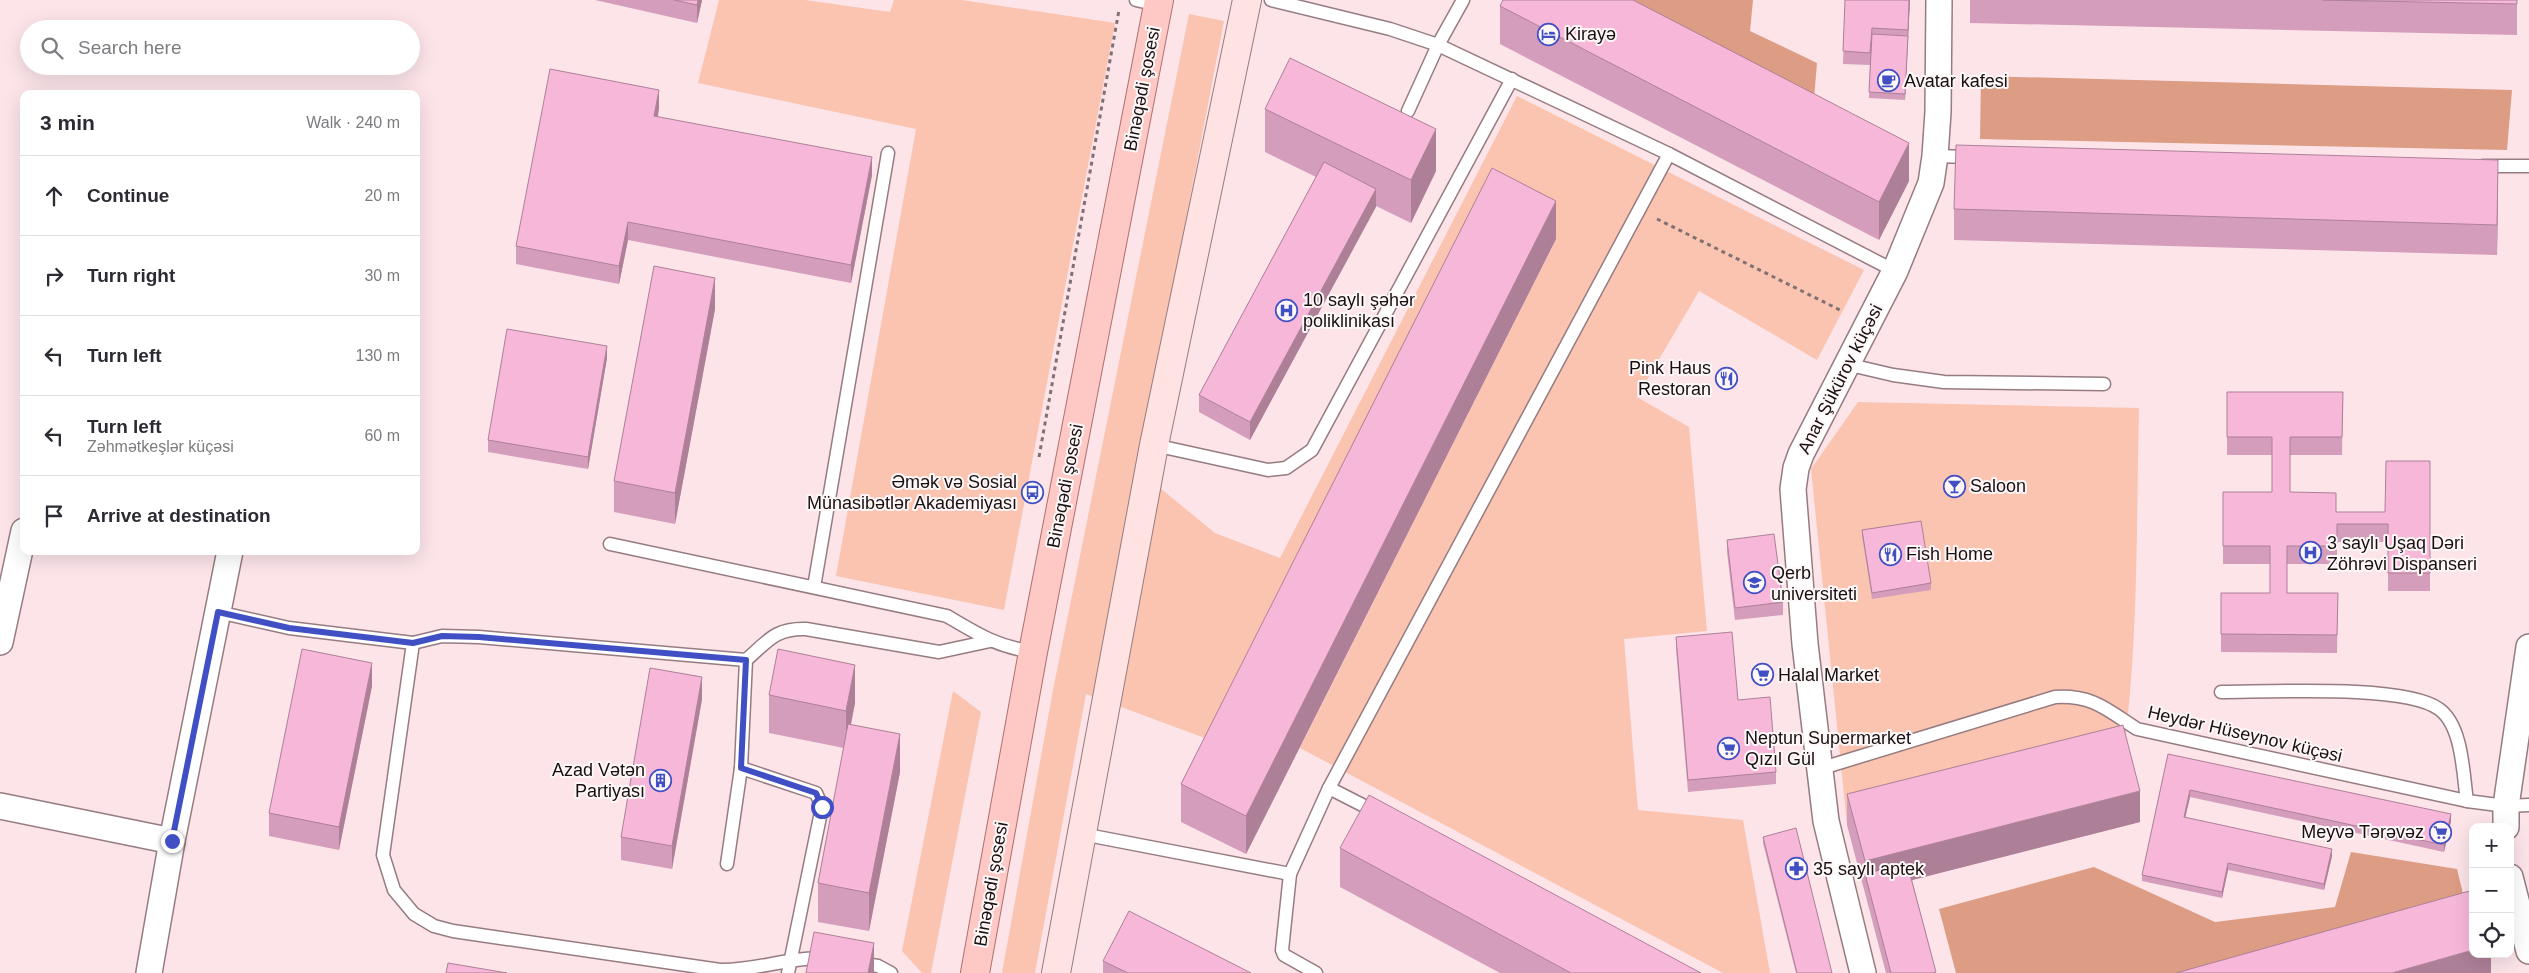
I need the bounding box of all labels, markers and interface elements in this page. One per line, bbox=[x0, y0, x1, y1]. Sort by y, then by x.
search box bbox=[20, 20, 420, 75]
hotel icon: Kirayə bbox=[1537, 22, 1561, 46]
place label: Kirayə bbox=[1565, 24, 1616, 44]
street label: Binəqədi şosesi bbox=[1120, 25, 1164, 153]
icon: search bbox=[38, 34, 66, 62]
text: Search here bbox=[78, 37, 182, 58]
cafe icon: Avatar kafesi bbox=[1876, 69, 1900, 93]
place label: Avatar kafesi bbox=[1904, 71, 2008, 91]
text: 3 min bbox=[40, 111, 95, 134]
text: Walk · 240 m bbox=[306, 114, 400, 131]
icon: ahead bbox=[40, 182, 68, 210]
text: Continue bbox=[87, 185, 169, 206]
text: 20 m bbox=[364, 187, 400, 204]
icon: right bbox=[40, 262, 68, 290]
text: Turn right bbox=[87, 265, 175, 286]
text: 30 m bbox=[364, 267, 400, 284]
place label: 10 saylı şəhər poliklinikası bbox=[1303, 290, 1415, 331]
hospital icon: 10 saylı şəhər poliklinikası bbox=[1275, 298, 1299, 322]
street label: Anar Şükürov küçəsi bbox=[1794, 301, 1886, 457]
icon: left bbox=[40, 342, 68, 370]
text: Turn left bbox=[87, 345, 162, 366]
text: 130 m bbox=[356, 347, 400, 364]
place label: Pink Haus Restoran bbox=[1629, 358, 1711, 399]
restaurant icon: Pink Haus Restoran bbox=[1715, 366, 1739, 390]
text: Turn left bbox=[87, 416, 162, 437]
icon: left bbox=[40, 422, 68, 450]
street label: Binəqədi şosesi bbox=[1043, 422, 1087, 550]
text: 60 m bbox=[364, 427, 400, 444]
text: Zəhmətkeşlər küçəsi bbox=[87, 438, 234, 455]
place label: Əmək və Sosial Münasibətlər Akademiyası bbox=[807, 472, 1017, 513]
bar icon: Saloon bbox=[1942, 474, 1966, 498]
place label: Saloon bbox=[1970, 476, 2026, 496]
bus stop icon: Əmək və Sosial Münasibətlər Akademiyası bbox=[1021, 480, 1045, 504]
icon: arrive bbox=[40, 502, 68, 530]
text: Arrive at destination bbox=[87, 505, 271, 526]
place label: 3 saylı Uşaq Dəri Zöhrəvi Dispanseri bbox=[2327, 533, 2477, 574]
hospital icon: 3 saylı Uşaq Dəri Zöhrəvi Dispanseri bbox=[2299, 541, 2323, 565]
restaurant icon: Fish Home bbox=[1878, 542, 1902, 566]
place label: Fish Home bbox=[1906, 544, 1993, 564]
place label: Qerb universiteti bbox=[1771, 563, 1857, 604]
school or university icon: Qerb universiteti bbox=[1743, 571, 1767, 595]
supermarket icon: Halal Market bbox=[1750, 663, 1774, 687]
place label: Halal Market bbox=[1778, 665, 1879, 685]
street label: Heydər Hüseynov küçəsi bbox=[2146, 702, 2344, 766]
place label: Neptun Supermarket Qızıl Gül bbox=[1745, 728, 1911, 769]
supermarket icon: Neptun Supermarket Qızıl Gül bbox=[1717, 736, 1741, 760]
place label: Azad Vətən Partiyası bbox=[552, 760, 645, 801]
building icon: Azad Vətən Partiyası bbox=[649, 768, 673, 792]
route start bbox=[811, 796, 834, 819]
street label: Binəqədi şosesi bbox=[970, 820, 1012, 948]
supermarket icon: Meyvə Tərəvəz bbox=[2428, 820, 2452, 844]
place label: Meyvə Tərəvəz bbox=[2301, 822, 2424, 842]
map controls bbox=[2469, 823, 2514, 958]
button: + bbox=[2469, 823, 2514, 868]
route end bbox=[161, 830, 184, 853]
pharmacy icon: 35 saylı aptek bbox=[1785, 857, 1809, 881]
place label: 35 saylı aptek bbox=[1813, 859, 1925, 879]
button: − bbox=[2469, 868, 2514, 913]
button: locate bbox=[2469, 913, 2514, 958]

